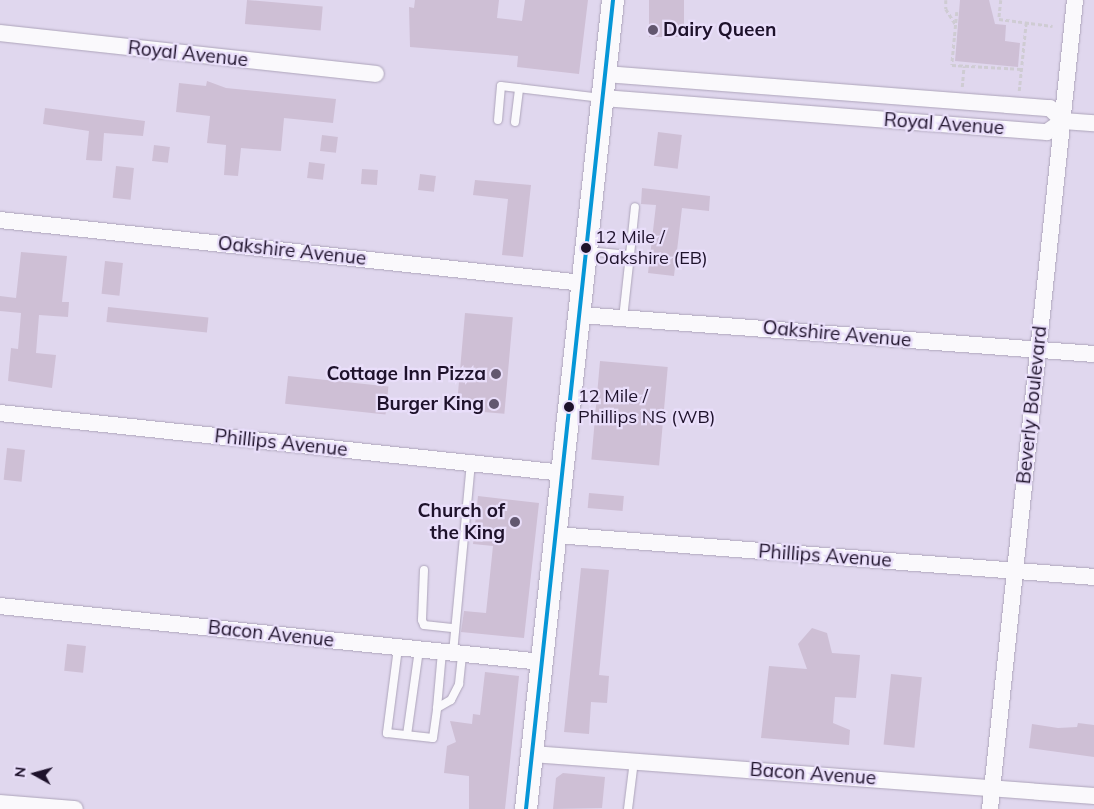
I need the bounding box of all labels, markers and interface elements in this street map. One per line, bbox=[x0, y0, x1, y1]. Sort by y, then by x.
place label: Dairy Queen bbox=[663, 19, 776, 41]
marker: Dairy Queen bbox=[647, 24, 659, 36]
street label: Royal Avenue bbox=[127, 36, 249, 72]
street label: Royal Avenue bbox=[883, 108, 1005, 140]
place label: 12 Mile / Oakshire (EB) bbox=[595, 227, 708, 270]
street label: Oakshire Avenue bbox=[217, 232, 367, 270]
marker: 12 Mile / Oakshire (EB) bbox=[581, 243, 591, 253]
street label: Oakshire Avenue bbox=[762, 316, 912, 352]
street label: Beverly Boulevard bbox=[1012, 325, 1052, 485]
place label: Cottage Inn Pizza bbox=[327, 363, 486, 385]
marker: Cottage Inn Pizza bbox=[490, 368, 502, 380]
place label: 12 Mile / Phillips NS (WB) bbox=[578, 386, 715, 428]
place label: Burger King bbox=[376, 393, 484, 415]
marker: Burger King bbox=[488, 398, 500, 410]
marker: 12 Mile / Phillips NS (WB) bbox=[564, 402, 574, 412]
street label: Phillips Avenue bbox=[213, 425, 349, 461]
place label: Church of the King bbox=[418, 500, 505, 544]
marker: Church of the King bbox=[509, 516, 521, 528]
street label: Phillips Avenue bbox=[758, 540, 892, 572]
street label: Bacon Avenue bbox=[207, 616, 335, 652]
north arrow bbox=[10, 749, 60, 799]
street label: Bacon Avenue bbox=[749, 758, 877, 790]
text: N bbox=[11, 766, 30, 779]

